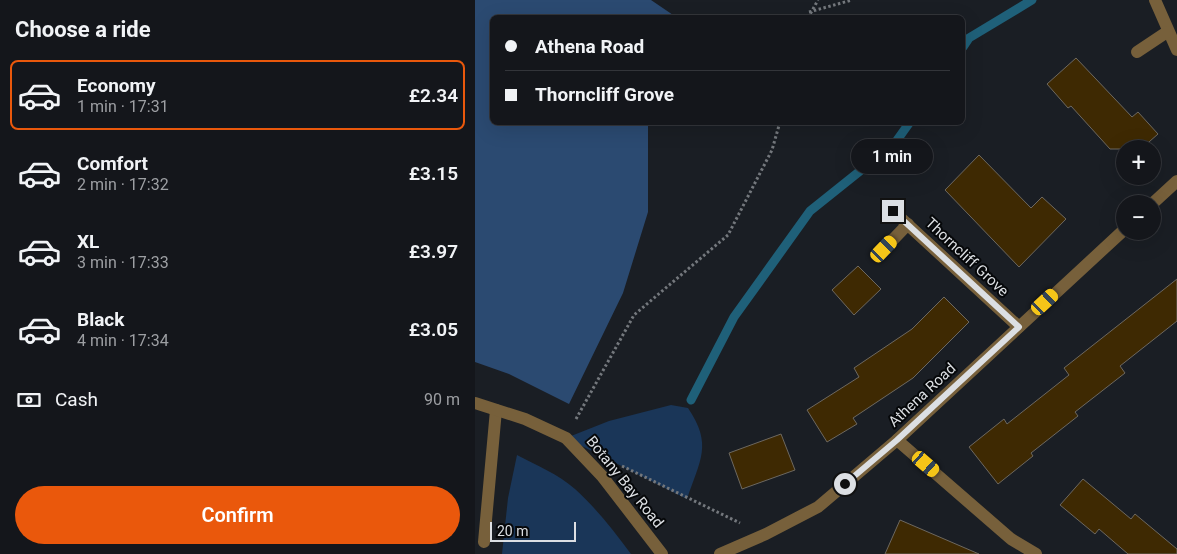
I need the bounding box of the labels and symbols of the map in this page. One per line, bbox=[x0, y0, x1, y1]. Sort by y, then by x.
callout: 1 min bbox=[852, 138, 934, 174]
route end bbox=[882, 200, 904, 222]
street label: Thorncliff Grove bbox=[922, 214, 1012, 300]
car bbox=[868, 233, 899, 265]
car bbox=[1028, 286, 1061, 318]
street label: Athena Road bbox=[885, 359, 959, 431]
street label: Botany Bay Road bbox=[583, 433, 667, 531]
car bbox=[909, 448, 942, 480]
route start bbox=[834, 473, 856, 495]
scale bar bbox=[490, 519, 576, 542]

